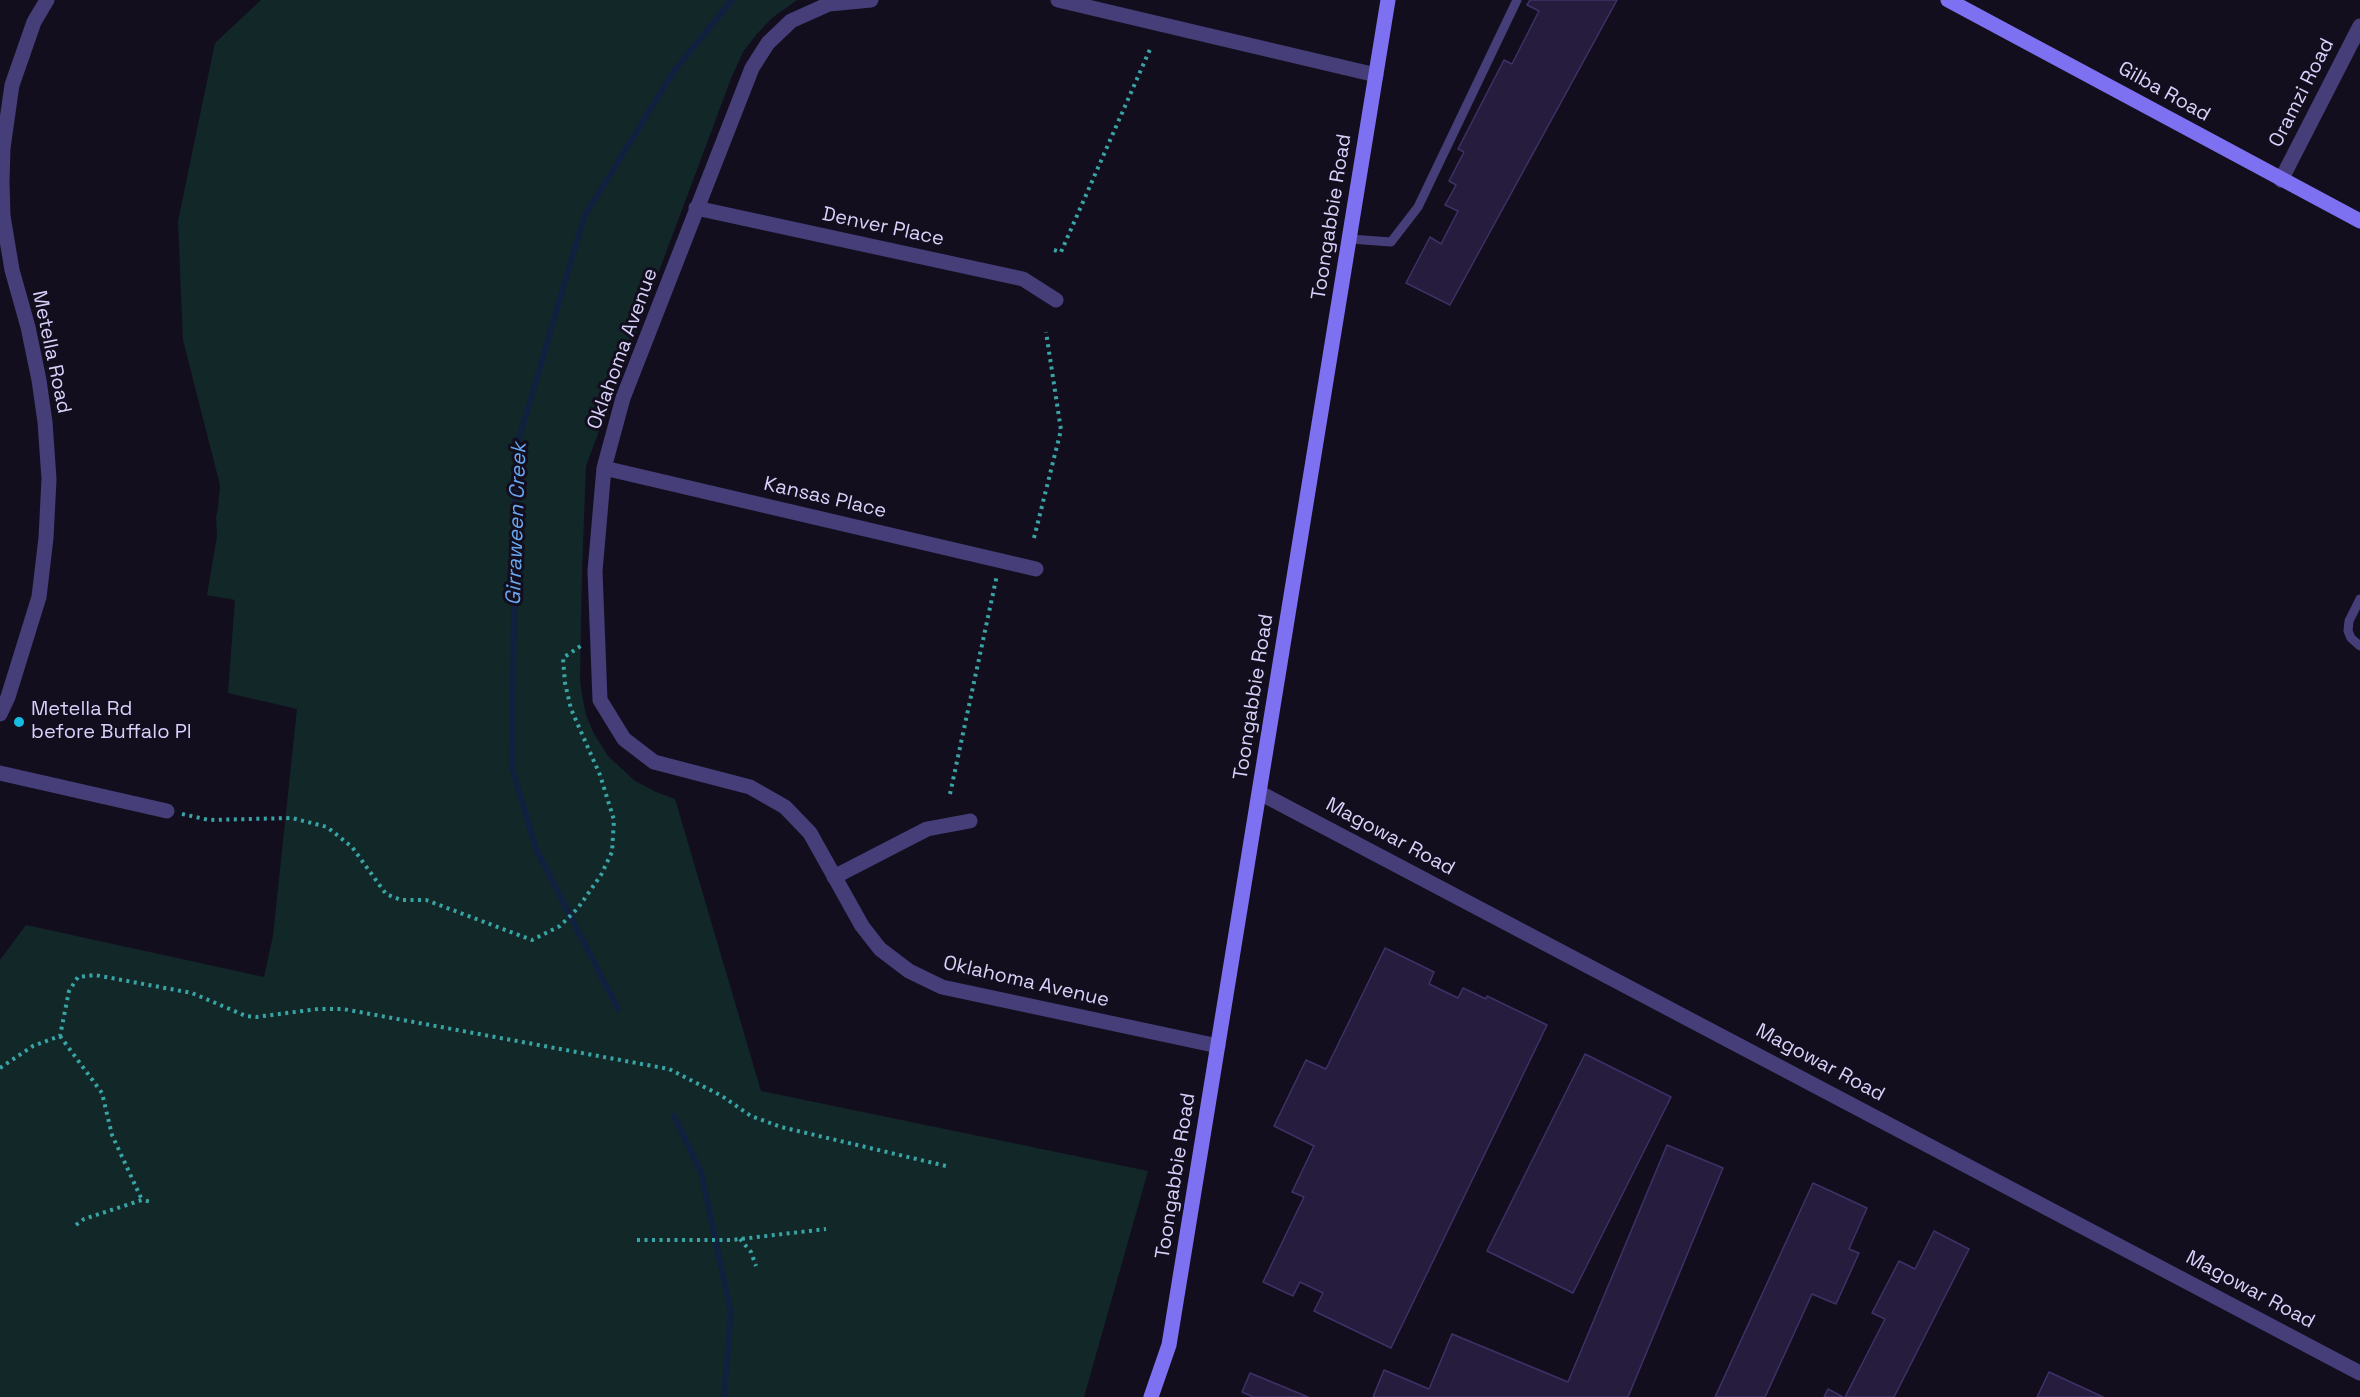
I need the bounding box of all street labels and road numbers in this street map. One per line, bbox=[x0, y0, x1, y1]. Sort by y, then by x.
street label: Oramzi Road bbox=[2264, 35, 2340, 151]
street label: Gilba Road bbox=[2114, 57, 2214, 127]
street label: Toongabbie Road bbox=[1307, 132, 1357, 302]
street label: Denver Place bbox=[820, 202, 946, 252]
street label: Oklahoma Avenue bbox=[583, 265, 663, 433]
street label: Metella Road bbox=[26, 288, 76, 416]
street label: Kansas Place bbox=[761, 472, 889, 524]
street label: Toongabbie Road bbox=[1229, 612, 1279, 782]
street label: Magowar Road bbox=[1321, 793, 1459, 881]
street label: Oklahoma Avenue bbox=[941, 951, 1111, 1013]
street label: Magowar Road bbox=[1751, 1019, 1889, 1107]
street label: Toongabbie Road bbox=[1151, 1091, 1201, 1261]
street label: Magowar Road bbox=[2181, 1246, 2319, 1334]

